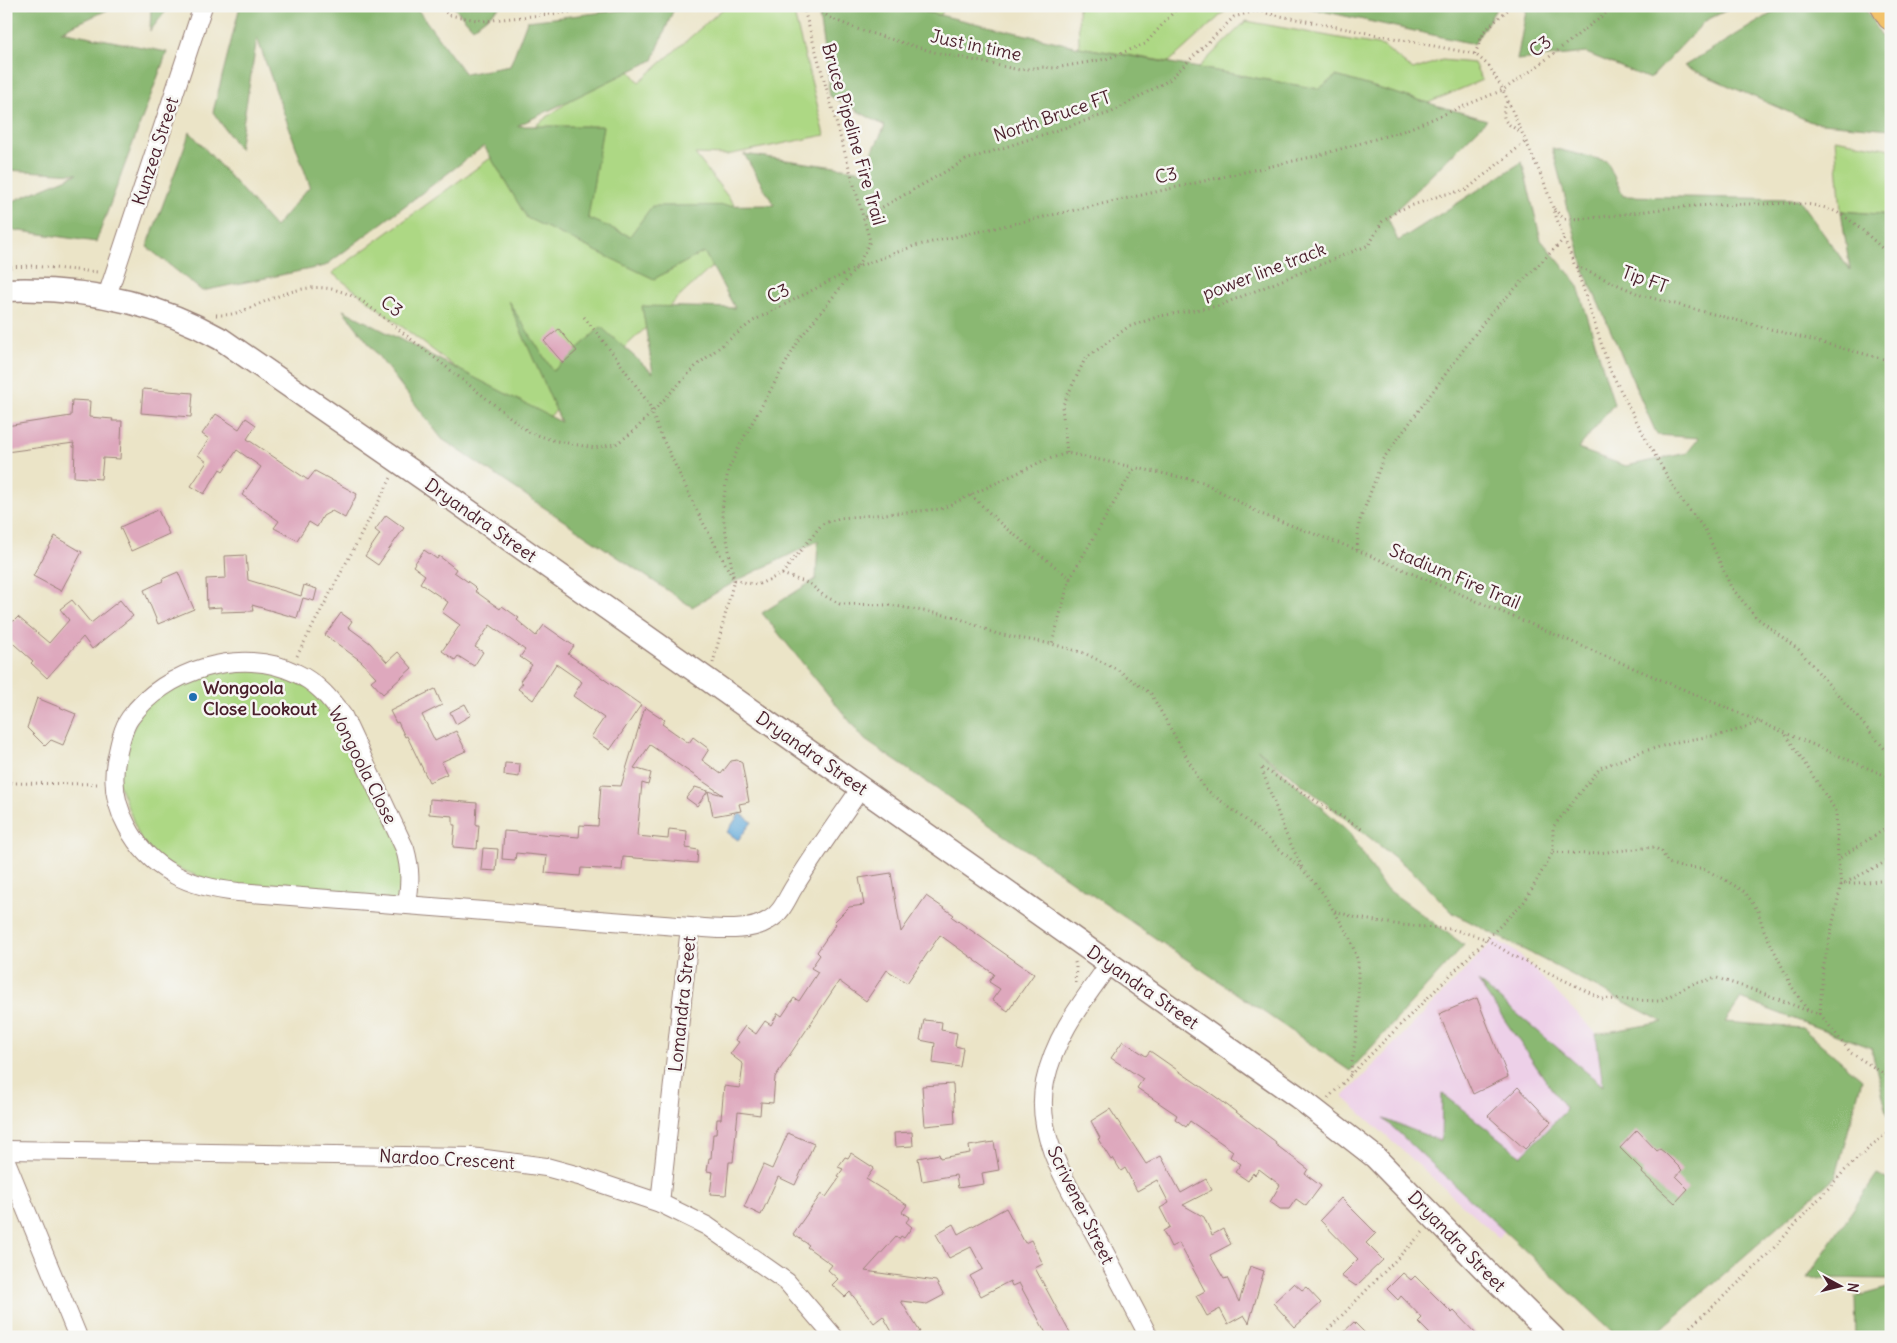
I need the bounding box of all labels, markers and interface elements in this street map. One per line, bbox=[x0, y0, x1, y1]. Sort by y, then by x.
street label: Just in time bbox=[928, 24, 1024, 66]
street label: C3 bbox=[1524, 30, 1556, 62]
street label: Bruce Pipeline Fire Trail bbox=[817, 40, 891, 228]
street label: North Bruce FT bbox=[990, 85, 1114, 147]
street label: Kunzea Street bbox=[127, 94, 183, 208]
street label: C3 bbox=[1153, 161, 1179, 189]
street label: power line track bbox=[1199, 237, 1329, 305]
street label: Tip FT bbox=[1619, 260, 1671, 298]
street label: C3 bbox=[763, 278, 793, 308]
street label: C3 bbox=[376, 290, 408, 322]
street label: Dryandra Street bbox=[421, 473, 541, 567]
street label: Stadium Fire Trail bbox=[1386, 538, 1524, 614]
place label: Wongoola Close Lookout bbox=[203, 676, 318, 720]
marker: Wongoola Close Lookout bbox=[187, 691, 199, 703]
street label: Wongoola Close bbox=[323, 702, 403, 828]
street label: Dryandra Street bbox=[752, 706, 872, 800]
street label: Lomandra Street bbox=[663, 935, 701, 1073]
street label: Dryandra Street bbox=[1083, 940, 1203, 1034]
street label: Scrivener Street bbox=[1042, 1142, 1120, 1268]
street label: Nardoo Crescent bbox=[378, 1144, 516, 1174]
street label: Dryandra Street bbox=[1403, 1186, 1511, 1296]
north arrow bbox=[1814, 1260, 1864, 1310]
text: N bbox=[1843, 1282, 1862, 1293]

